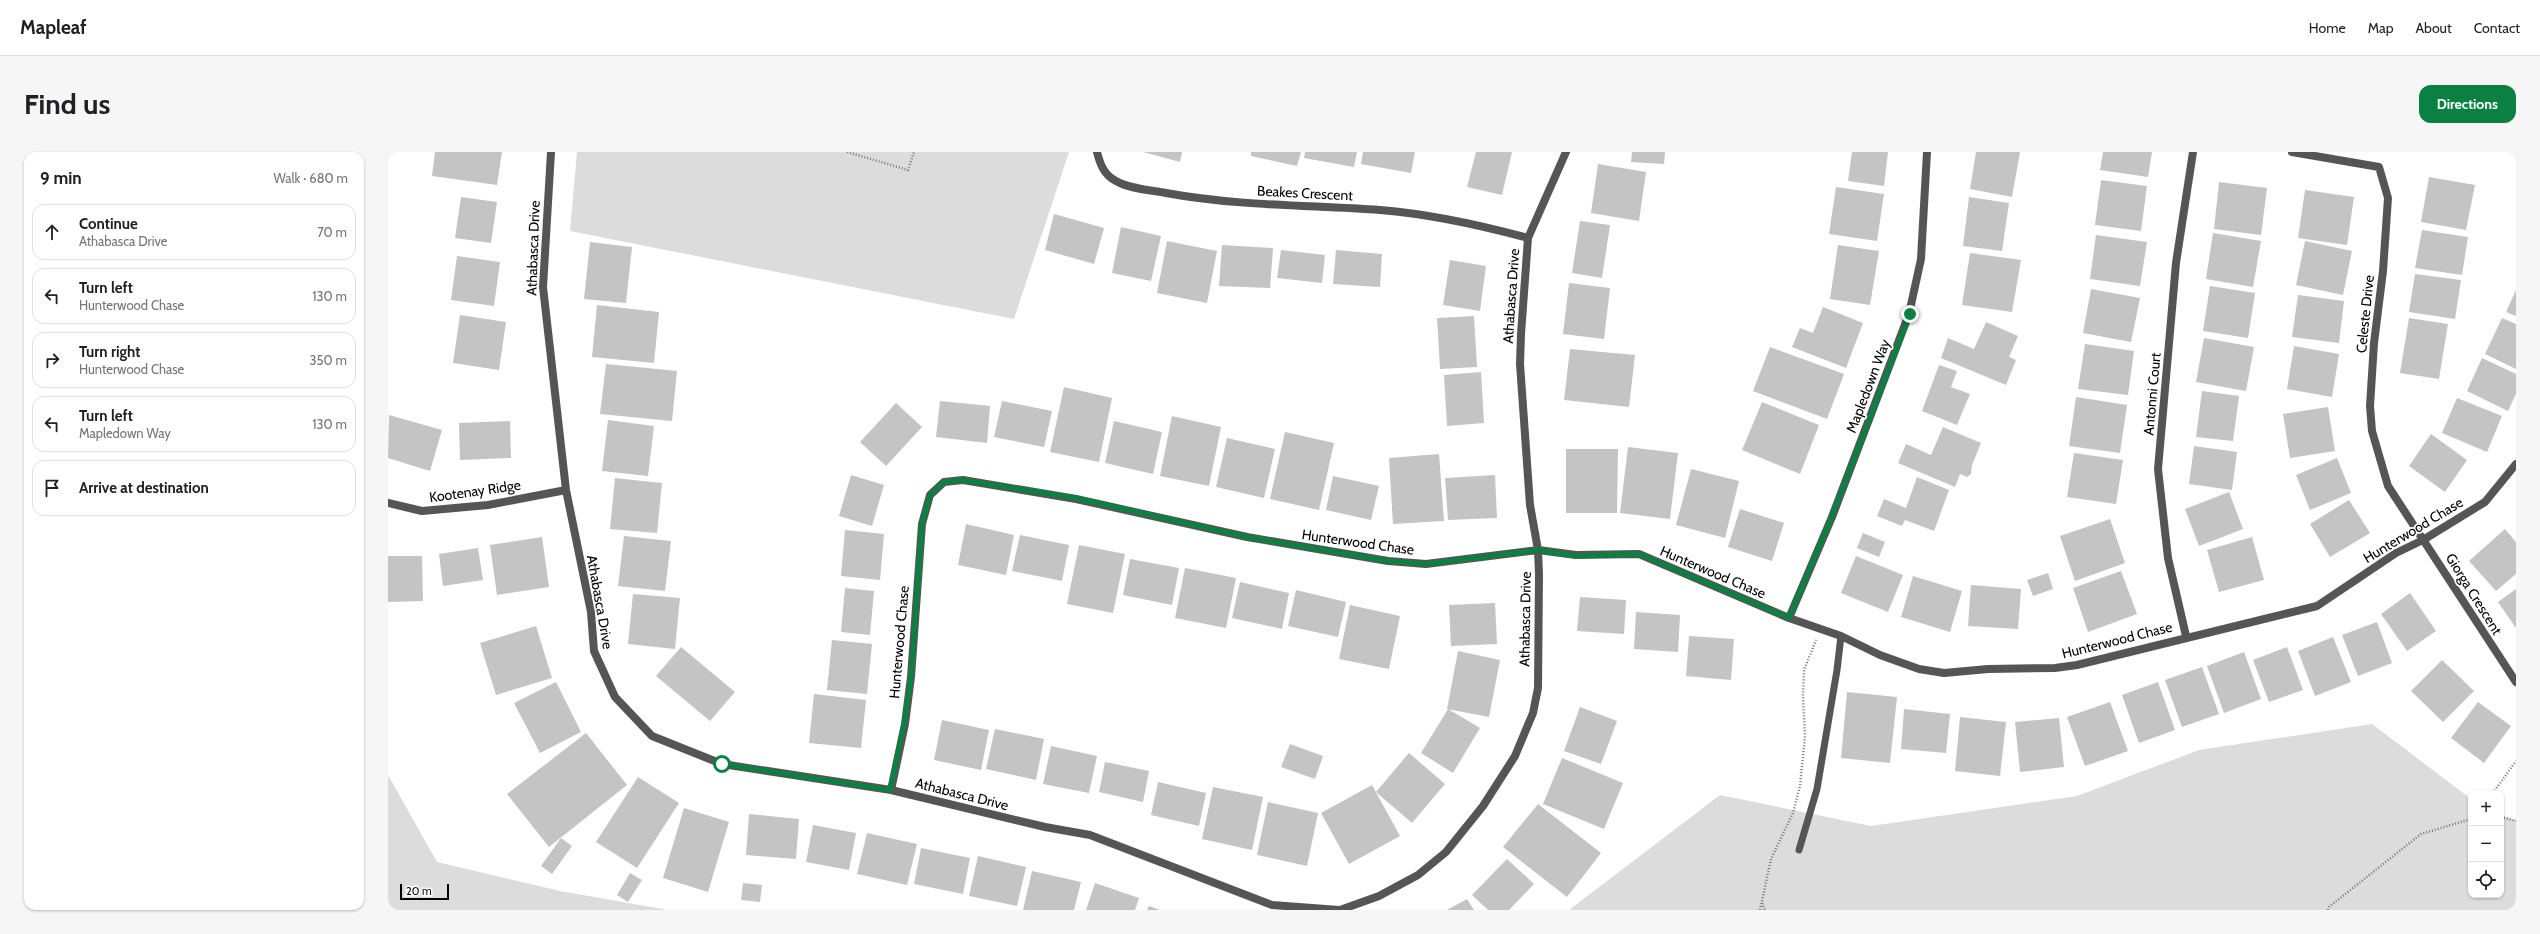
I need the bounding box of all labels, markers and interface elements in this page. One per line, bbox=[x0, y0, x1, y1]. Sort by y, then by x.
text: Mapleaf bbox=[20, 16, 87, 39]
text: Home bbox=[2309, 19, 2346, 37]
text: Map bbox=[2368, 19, 2393, 37]
text: About bbox=[2415, 19, 2452, 37]
text: Contact bbox=[2474, 19, 2520, 37]
button: Directions bbox=[2419, 85, 2516, 123]
text: Find us bbox=[24, 87, 110, 121]
text: 9 min bbox=[40, 168, 82, 188]
text: Walk · 680 m bbox=[273, 170, 348, 186]
street label: Beakes Crescent bbox=[1257, 182, 1354, 205]
street label: Athabasca Drive bbox=[522, 200, 544, 296]
text: Continue bbox=[79, 215, 138, 233]
icon: ahead bbox=[41, 221, 63, 243]
text: 70 m bbox=[317, 224, 347, 240]
text: Athabasca Drive bbox=[79, 233, 167, 249]
street label: Athabasca Drive bbox=[1499, 248, 1523, 344]
street label: Celeste Drive bbox=[2352, 274, 2378, 354]
text: Turn left bbox=[79, 279, 133, 297]
icon: left bbox=[41, 285, 63, 307]
text: 130 m bbox=[312, 288, 347, 304]
text: Hunterwood Chase bbox=[79, 297, 184, 313]
route end bbox=[1901, 305, 1919, 323]
street label: Mapledown Way bbox=[1842, 337, 1894, 435]
text: Turn right bbox=[79, 343, 140, 361]
icon: right bbox=[41, 349, 63, 371]
text: 350 m bbox=[310, 352, 347, 368]
street label: Antonni Court bbox=[2139, 352, 2165, 436]
text: Hunterwood Chase bbox=[79, 361, 184, 377]
text: Turn left bbox=[79, 407, 133, 425]
icon: left bbox=[41, 413, 63, 435]
text: 130 m bbox=[312, 416, 347, 432]
text: Mapledown Way bbox=[79, 425, 171, 441]
street label: Kootenay Ridge bbox=[428, 476, 522, 506]
icon: arrive bbox=[41, 477, 63, 499]
text: Arrive at destination bbox=[79, 479, 209, 497]
street label: Hunterwood Chase bbox=[2360, 493, 2466, 567]
street label: Hunterwood Chase bbox=[1301, 525, 1415, 559]
street label: Hunterwood Chase bbox=[1657, 542, 1769, 602]
street label: Giorga Crescent bbox=[2442, 550, 2506, 638]
street label: Athabasca Drive bbox=[583, 554, 617, 650]
street label: Athabasca Drive bbox=[1515, 571, 1535, 667]
street label: Hunterwood Chase bbox=[885, 585, 913, 699]
street label: Hunterwood Chase bbox=[2060, 618, 2174, 662]
route start bbox=[713, 755, 731, 773]
street label: Athabasca Drive bbox=[914, 774, 1010, 814]
map controls bbox=[2468, 790, 2504, 898]
button: + bbox=[2468, 790, 2504, 826]
button: − bbox=[2468, 826, 2504, 862]
button: locate bbox=[2468, 862, 2504, 898]
scale bar bbox=[400, 882, 449, 901]
text: 20 m bbox=[406, 884, 432, 898]

